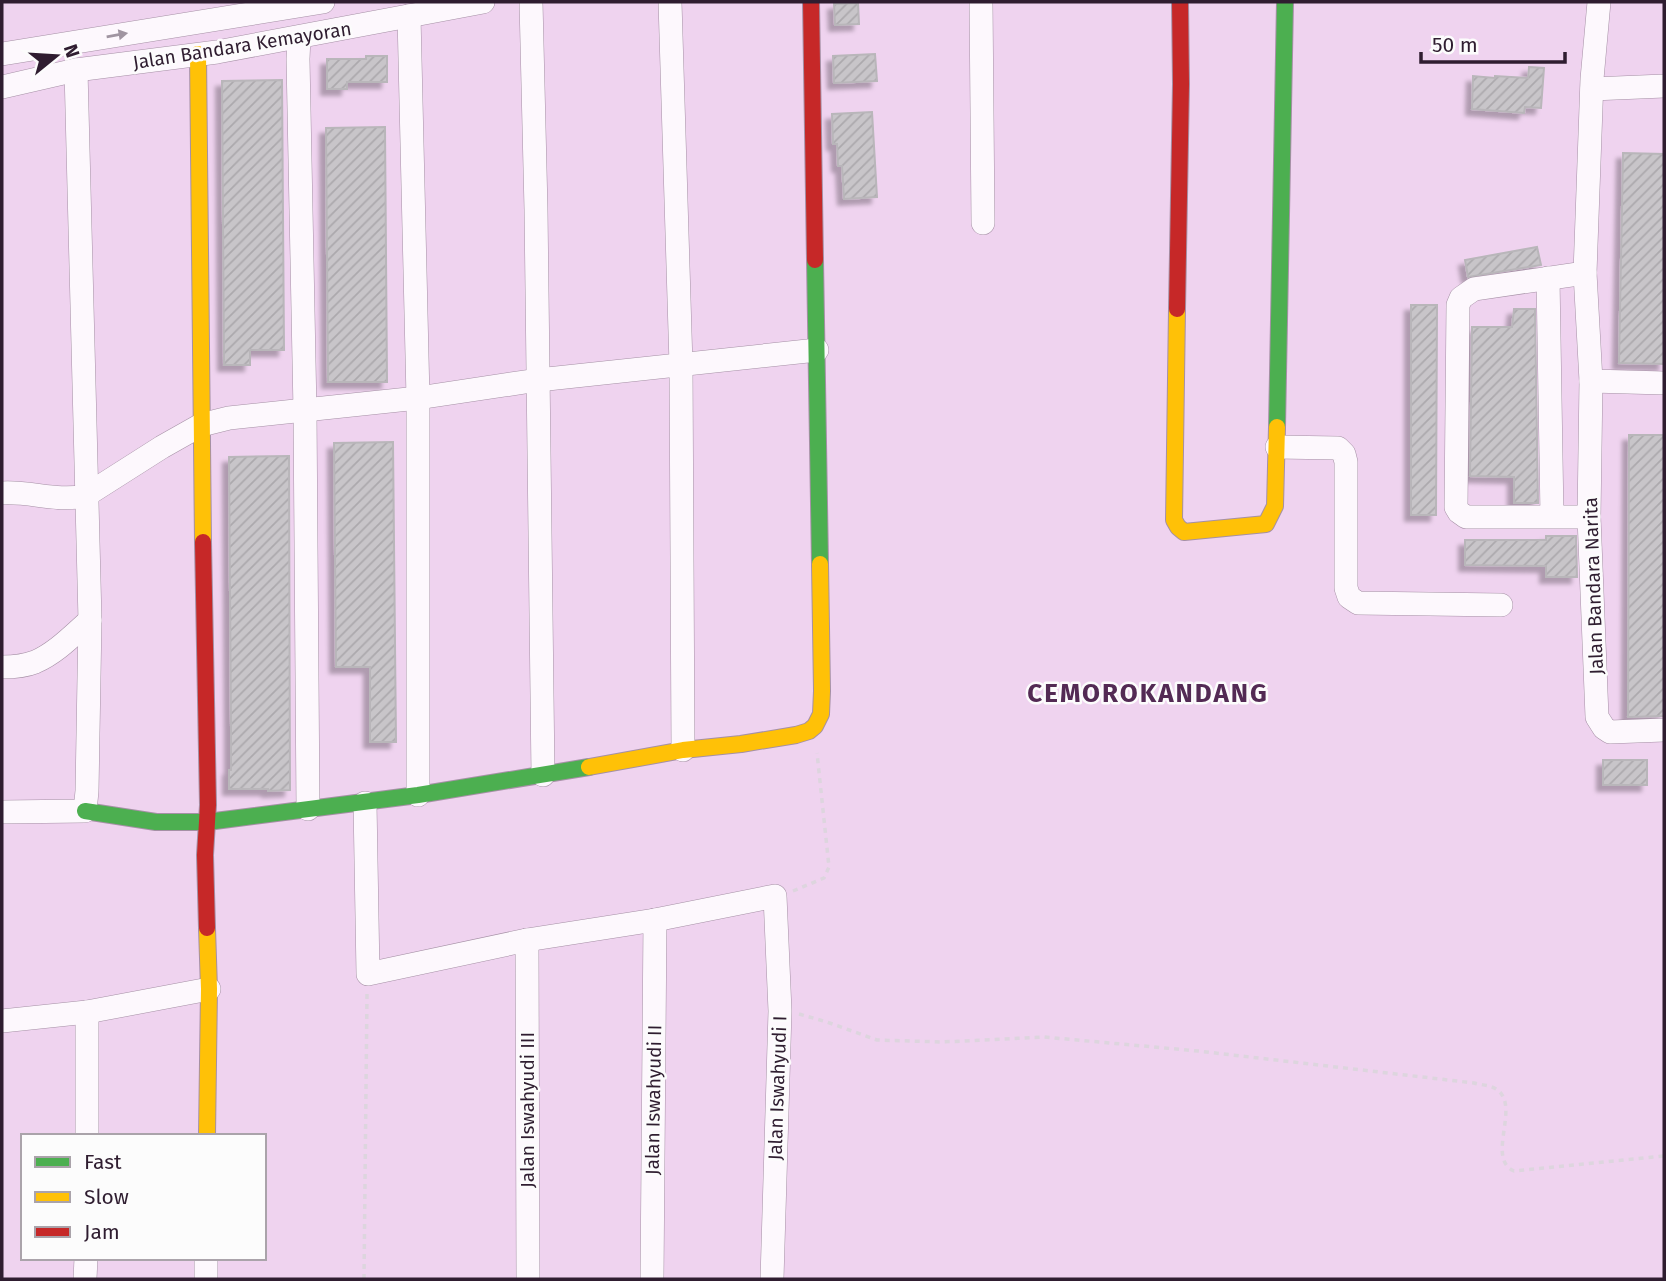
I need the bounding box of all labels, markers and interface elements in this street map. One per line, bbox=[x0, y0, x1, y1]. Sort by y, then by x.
street label: Jalan Bandara Kemayoran bbox=[131, 17, 353, 74]
north arrow bbox=[21, 21, 91, 91]
scale bar bbox=[1421, 21, 1564, 65]
one-way arrow bbox=[106, 29, 128, 40]
text: 50 m bbox=[1432, 32, 1478, 58]
text: N bbox=[59, 41, 85, 60]
street label: Jalan Bandara Narita bbox=[1579, 497, 1608, 675]
district label: CEMOROKANDANG bbox=[1027, 678, 1269, 709]
street label: Jalan Iswahyudi I bbox=[763, 1015, 792, 1161]
street label: Jalan Iswahyudi II bbox=[641, 1025, 666, 1175]
street label: Jalan Iswahyudi III bbox=[516, 1032, 539, 1188]
legend bbox=[21, 1134, 266, 1260]
text: Fast bbox=[84, 1149, 122, 1175]
text: Slow bbox=[84, 1184, 129, 1210]
text: Jam bbox=[84, 1219, 120, 1245]

